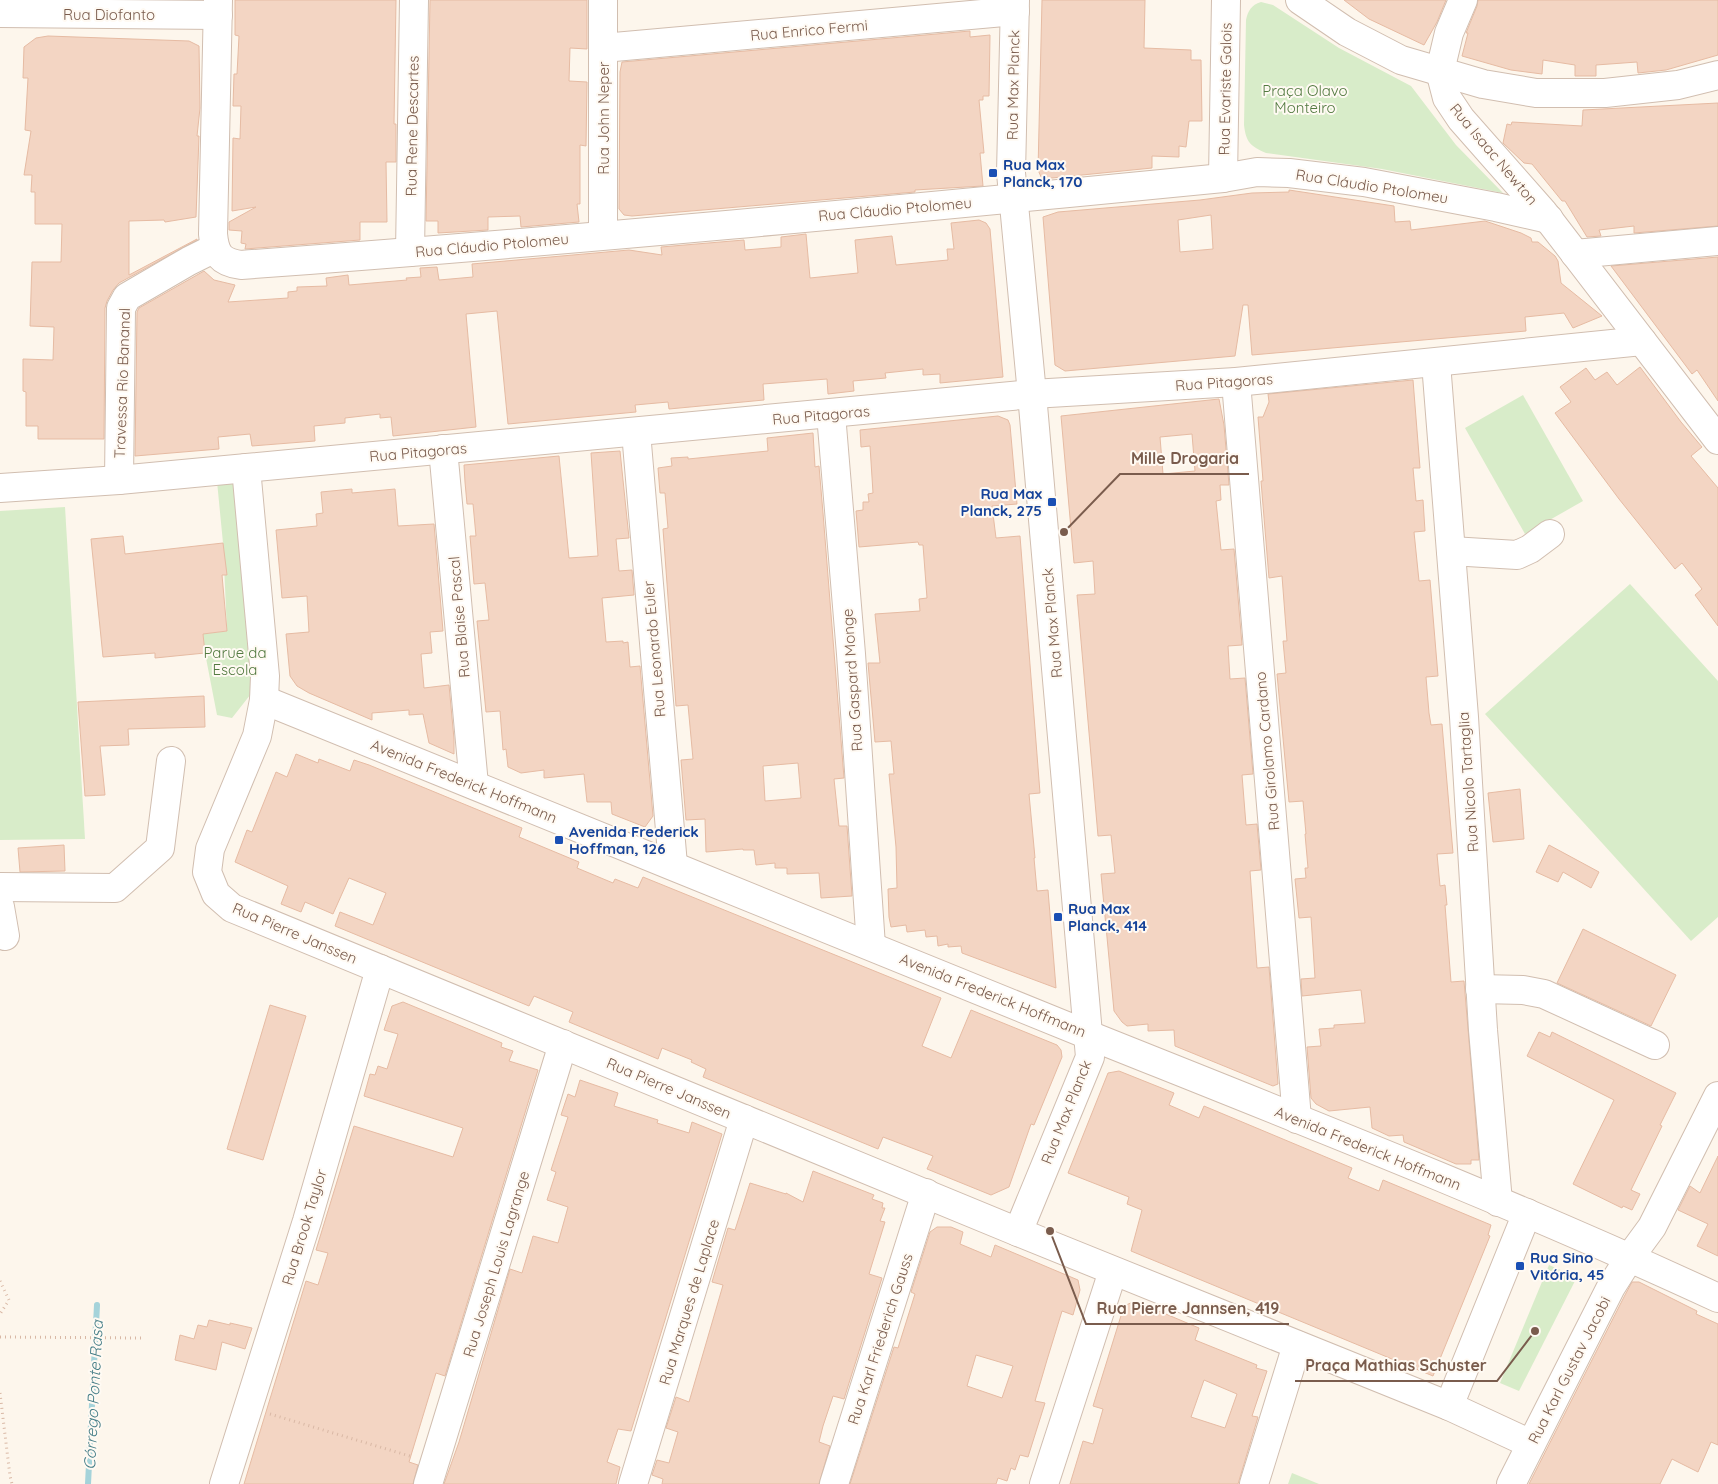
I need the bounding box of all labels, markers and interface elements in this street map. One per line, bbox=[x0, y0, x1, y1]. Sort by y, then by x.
street label: Rua Diofanto bbox=[63, 5, 155, 24]
street label: Rua Enrico Fermi bbox=[749, 15, 869, 45]
street label: Rua Evariste Galois bbox=[1214, 22, 1236, 156]
street label: Rua Max Planck bbox=[1003, 30, 1023, 140]
street label: Rua Rene Descartes bbox=[401, 55, 423, 197]
street label: Rua John Neper bbox=[594, 61, 613, 175]
park label: Praça Olavo Monteiro bbox=[1262, 81, 1348, 117]
street label: Rua Isaac Newton bbox=[1446, 99, 1542, 209]
place label: Rua Max Planck, 170 bbox=[1003, 155, 1082, 191]
street label: Rua Cláudio Ptolomeu bbox=[1294, 165, 1450, 207]
marker: Rua Max Planck, 170 bbox=[987, 167, 999, 179]
street label: Rua Cláudio Ptolomeu bbox=[817, 193, 973, 225]
street label: Rua Cláudio Ptolomeu bbox=[414, 229, 570, 261]
street label: Travessa Rio Bananal bbox=[110, 307, 134, 459]
street label: Rua Pitagoras bbox=[1175, 369, 1273, 395]
street label: Rua Pitagoras bbox=[771, 401, 871, 429]
street label: Rua Pitagoras bbox=[368, 438, 468, 466]
callout: Mille Drogaria bbox=[1120, 443, 1249, 474]
text: Mille Drogaria bbox=[1131, 448, 1239, 468]
place label: Rua Max Planck, 275 bbox=[960, 484, 1043, 520]
marker: Rua Max Planck, 275 bbox=[1046, 496, 1058, 508]
street label: Rua Blaise Pascal bbox=[444, 555, 474, 679]
street label: Rua Max Planck bbox=[1038, 567, 1066, 679]
street label: Rua Leonardo Euler bbox=[639, 580, 669, 718]
street label: Rua Gaspard Monge bbox=[838, 608, 866, 752]
park label: Parue da Escola bbox=[203, 643, 267, 679]
street label: Rua Girolamo Cardano bbox=[1251, 671, 1283, 831]
street label: Rua Nicolo Tartaglia bbox=[1454, 711, 1482, 853]
street label: Avenida Frederick Hoffmann bbox=[368, 735, 560, 827]
place label: Avenida Frederick Hoffman, 126 bbox=[569, 822, 699, 858]
marker: Avenida Frederick Hoffman, 126 bbox=[553, 834, 565, 846]
street label: Rua Pierre Janssen bbox=[230, 898, 360, 968]
place label: Rua Max Planck, 414 bbox=[1068, 899, 1147, 935]
marker: Rua Max Planck, 414 bbox=[1052, 911, 1064, 923]
street label: Avenida Frederick Hoffmann bbox=[897, 949, 1089, 1041]
street label: Rua Pierre Janssen bbox=[604, 1053, 734, 1123]
street label: Rua Max Planck bbox=[1037, 1057, 1095, 1167]
street label: Avenida Frederick Hoffmann bbox=[1272, 1102, 1464, 1194]
street label: Rua Brook Taylor bbox=[277, 1166, 331, 1287]
street label: Rua Joseph Louis Lagrange bbox=[459, 1169, 533, 1359]
street label: Rua Marques de Laplace bbox=[655, 1217, 723, 1387]
place label: Rua Sino Vitória, 45 bbox=[1530, 1248, 1604, 1284]
street label: Rua Karl Friederich Gauss bbox=[843, 1251, 917, 1427]
marker: Rua Sino Vitória, 45 bbox=[1514, 1260, 1526, 1272]
callout: Rua Pierre Jannsen, 419 bbox=[1086, 1293, 1289, 1324]
street label: Rua Karl Gustav Jacobi bbox=[1524, 1293, 1614, 1447]
text: Rua Pierre Jannsen, 419 bbox=[1097, 1298, 1279, 1318]
water label: Córrego Ponte Rasa bbox=[79, 1318, 107, 1470]
callout: Praça Mathias Schuster bbox=[1295, 1350, 1497, 1381]
text: Praça Mathias Schuster bbox=[1305, 1355, 1487, 1375]

